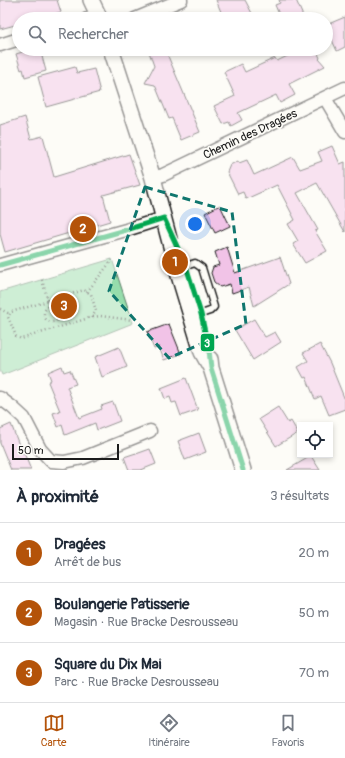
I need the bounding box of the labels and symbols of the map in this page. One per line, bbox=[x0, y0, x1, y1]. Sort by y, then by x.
street label: Chemin des Dragées bbox=[201, 106, 300, 163]
pin: 2 bbox=[70, 214, 96, 244]
your location bbox=[185, 214, 205, 234]
pin: 1 bbox=[162, 247, 188, 277]
pin: 3 bbox=[51, 291, 77, 321]
line badge: 3 bbox=[200, 333, 215, 352]
text: 3 bbox=[204, 337, 210, 350]
scale bar bbox=[12, 442, 119, 461]

